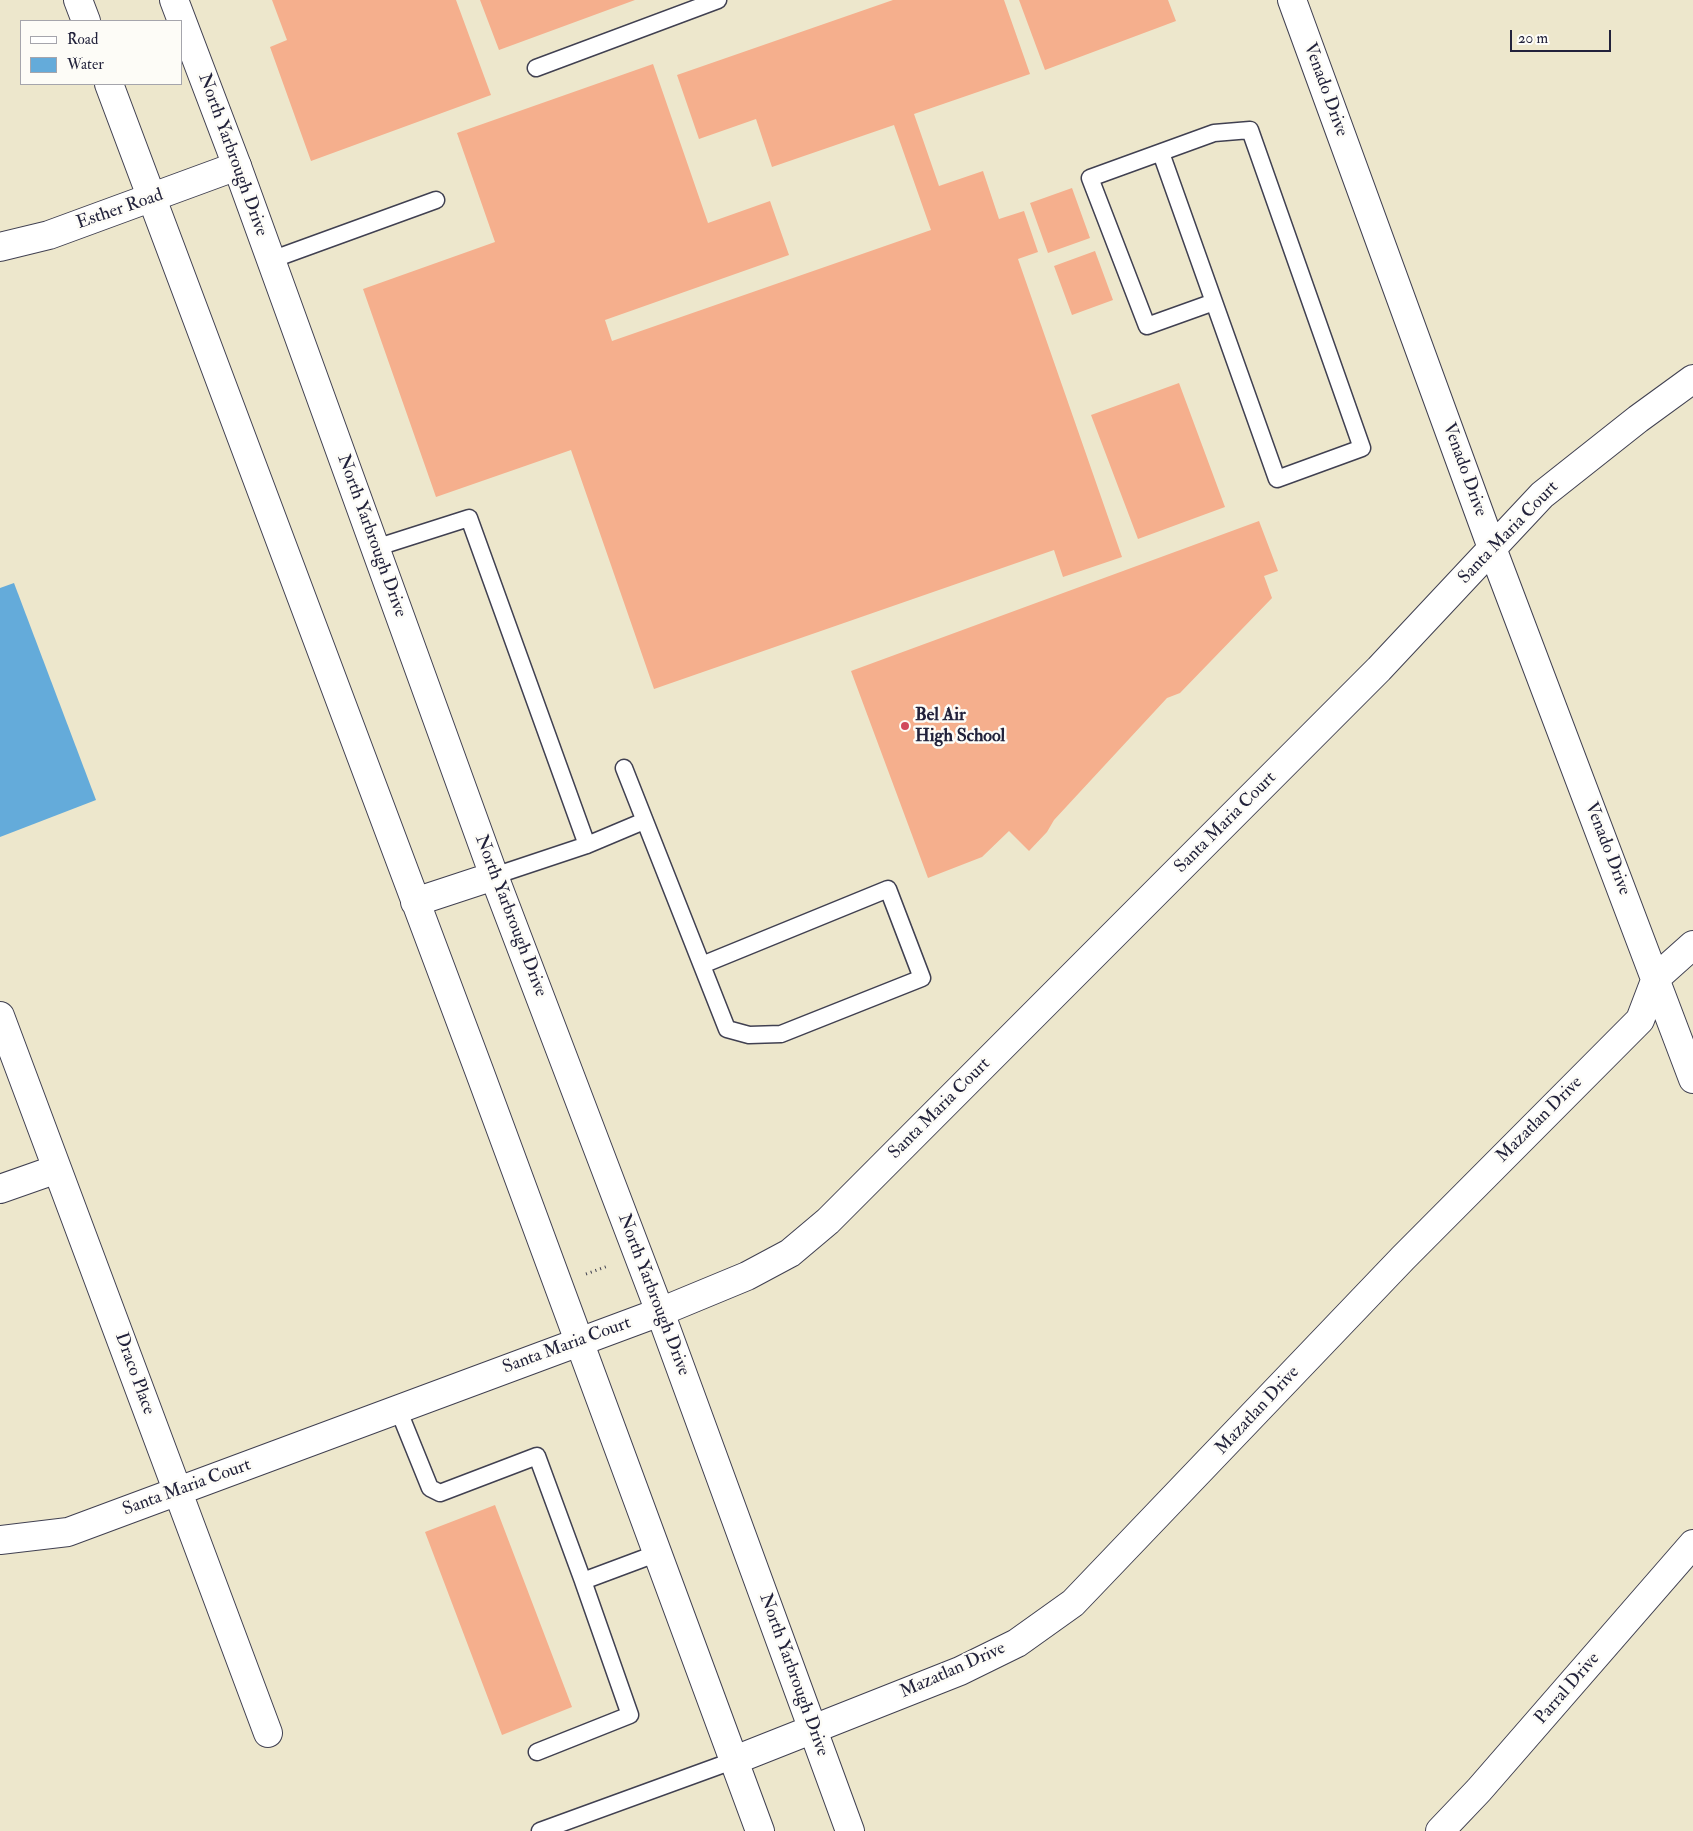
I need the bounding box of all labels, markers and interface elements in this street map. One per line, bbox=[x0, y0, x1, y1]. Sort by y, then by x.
legend bbox=[20, 20, 182, 85]
scale bar bbox=[1513, 20, 1614, 52]
text: 20 m bbox=[1518, 29, 1548, 48]
text: Road bbox=[67, 30, 98, 49]
street label: Venado Drive bbox=[1298, 40, 1352, 140]
text: Water bbox=[67, 55, 104, 74]
street label: North Yarbrough Drive bbox=[192, 71, 272, 239]
street label: Esther Road bbox=[74, 185, 166, 235]
street label: Venado Drive bbox=[1437, 420, 1491, 520]
street label: North Yarbrough Drive bbox=[331, 452, 411, 620]
street label: Santa Maria Court bbox=[1454, 477, 1564, 589]
place label: Bel Air High School bbox=[915, 705, 1005, 748]
marker: Bel Air High School bbox=[899, 720, 911, 732]
street label: Santa Maria Court bbox=[1171, 768, 1281, 878]
street label: Venado Drive bbox=[1579, 799, 1635, 899]
street label: North Yarbrough Drive bbox=[469, 832, 551, 1000]
street label: Santa Maria Court bbox=[885, 1054, 995, 1164]
street label: Mazatlan Drive bbox=[1492, 1072, 1588, 1168]
street label: North Yarbrough Drive bbox=[612, 1211, 694, 1379]
street label: Santa Maria Court bbox=[500, 1313, 634, 1379]
street label: Draco Place bbox=[109, 1330, 159, 1418]
street label: Mazatlan Drive bbox=[1212, 1362, 1304, 1460]
street label: Santa Maria Court bbox=[120, 1455, 254, 1521]
street label: North Yarbrough Drive bbox=[753, 1591, 833, 1759]
street label: Mazatlan Drive bbox=[897, 1638, 1009, 1704]
street label: Parral Drive bbox=[1531, 1649, 1605, 1729]

